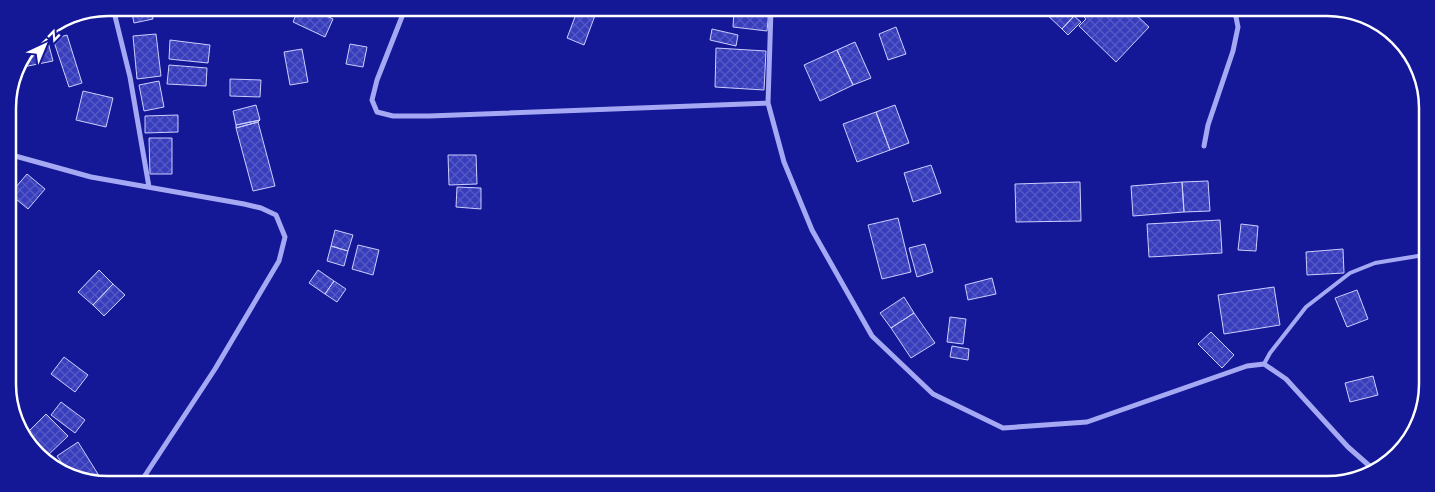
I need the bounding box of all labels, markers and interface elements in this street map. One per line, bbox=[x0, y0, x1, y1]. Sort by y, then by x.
north arrow bbox=[20, 20, 70, 70]
text: N bbox=[43, 25, 65, 47]

